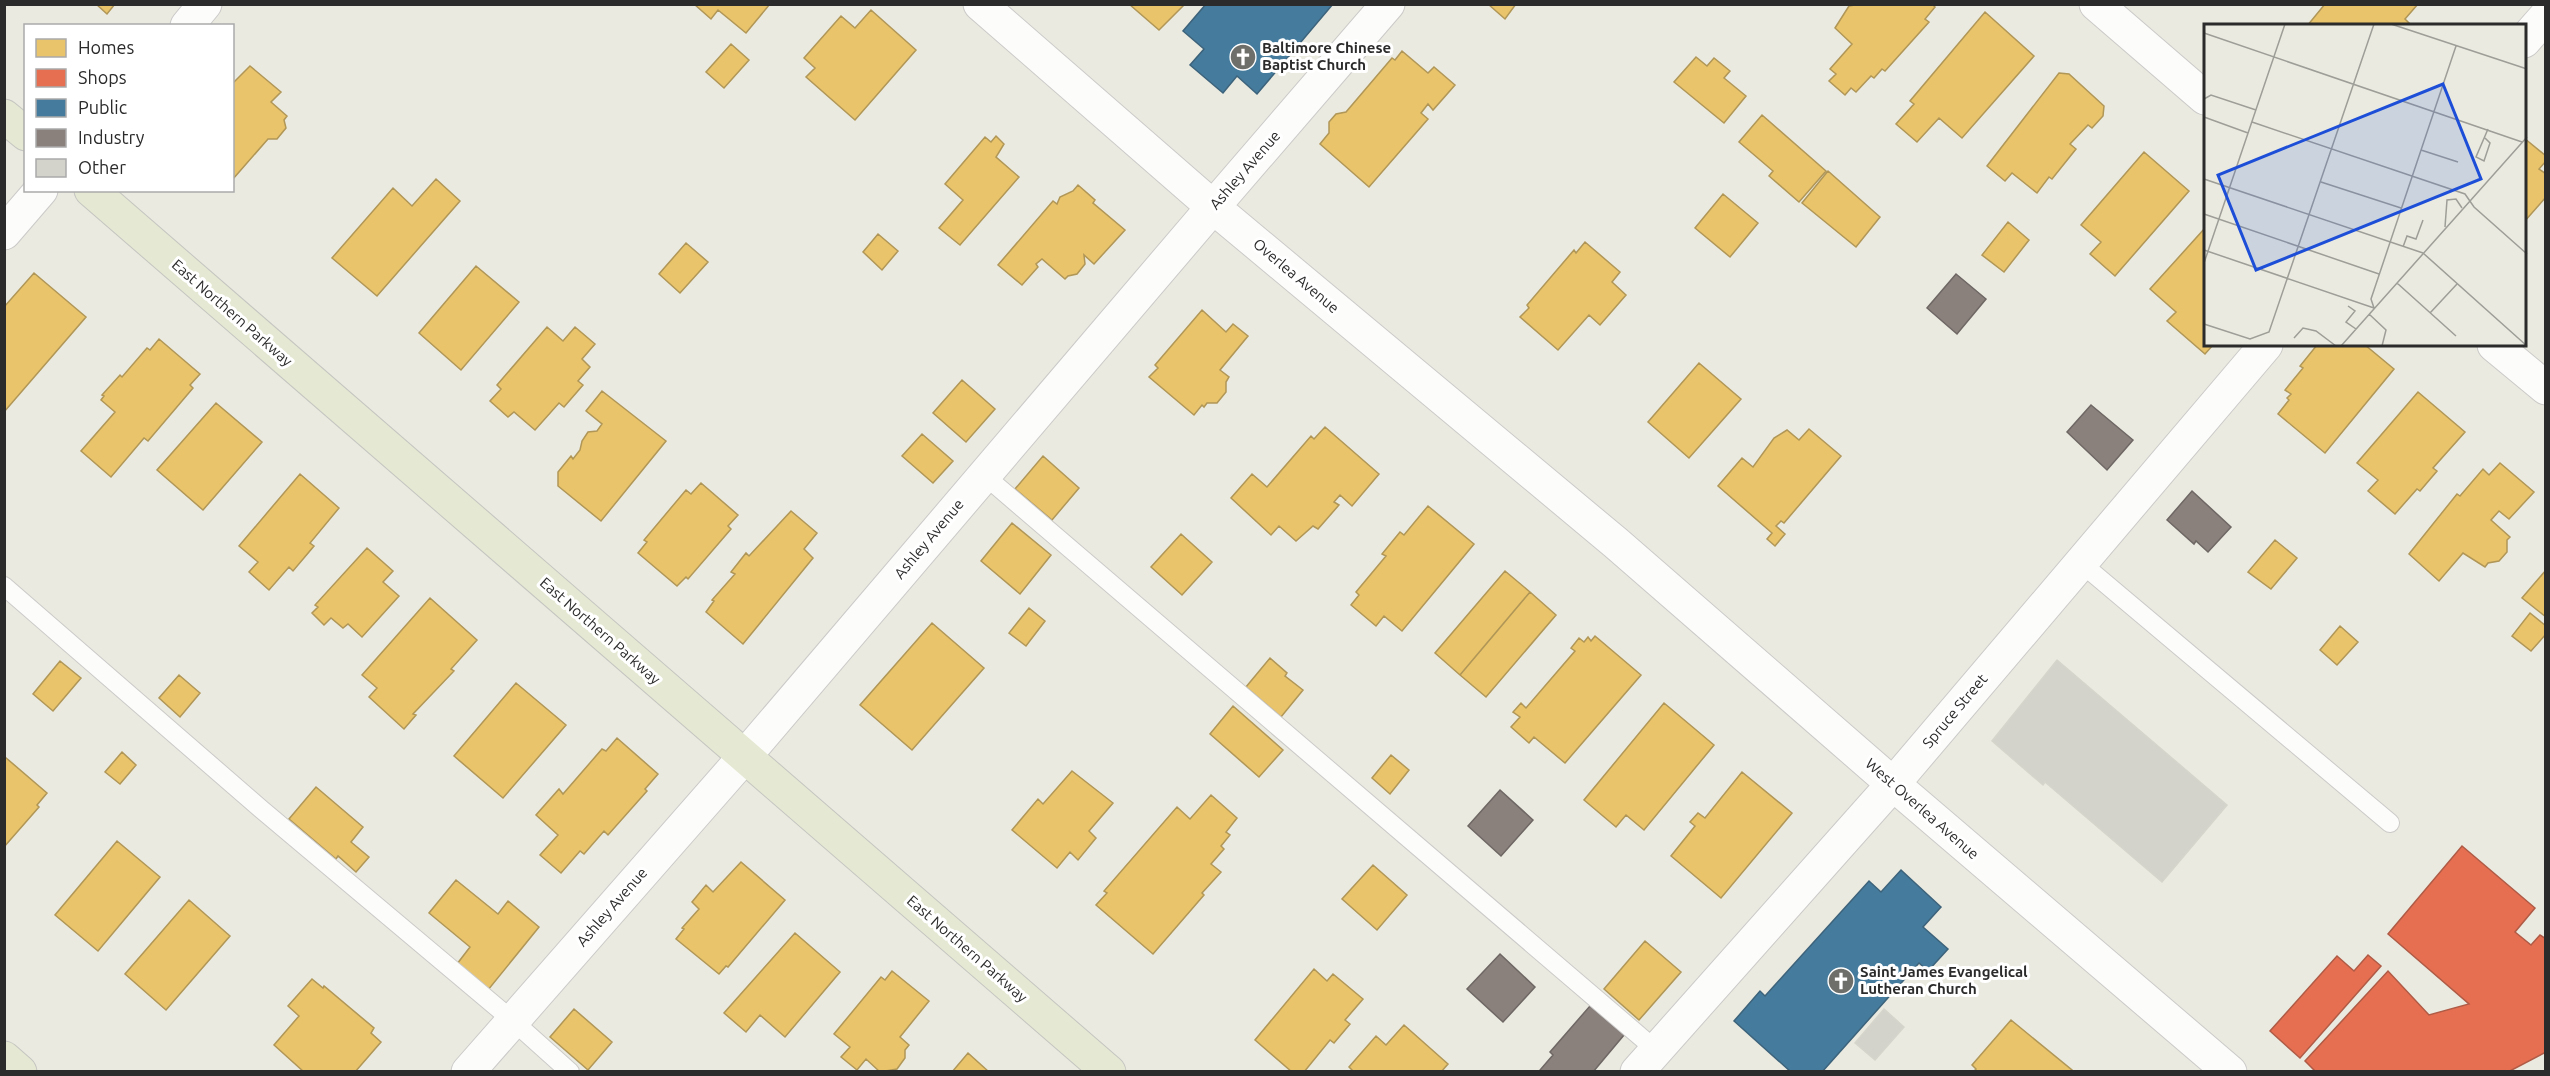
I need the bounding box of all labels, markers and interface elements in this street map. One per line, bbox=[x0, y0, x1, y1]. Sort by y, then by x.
legend bbox=[24, 24, 234, 192]
inset map bbox=[2204, 24, 2526, 346]
text: Homes bbox=[78, 37, 135, 57]
place label: Baltimore Chinese Baptist Church bbox=[1262, 39, 1391, 73]
church icon: Baltimore Chinese Baptist Church bbox=[1228, 42, 1258, 72]
text: Shops bbox=[78, 67, 127, 87]
text: Public bbox=[78, 97, 127, 117]
text: Industry bbox=[78, 127, 145, 147]
street label: Ashley Avenue bbox=[1206, 127, 1283, 212]
text: Other bbox=[78, 157, 126, 177]
street label: Overlea Avenue bbox=[1250, 235, 1343, 316]
street label: East Northern Parkway bbox=[169, 256, 296, 370]
street label: Ashley Avenue bbox=[890, 496, 967, 582]
street label: East Northern Parkway bbox=[537, 574, 664, 688]
street label: Spruce Street bbox=[1919, 670, 1991, 751]
street label: West Overlea Avenue bbox=[1862, 755, 1982, 862]
street label: Ashley Avenue bbox=[573, 864, 650, 949]
street label: East Northern Parkway bbox=[904, 892, 1031, 1006]
place label: Saint James Evangelical Lutheran Church bbox=[1860, 963, 2028, 997]
church icon: Saint James Evangelical Lutheran Church bbox=[1826, 966, 1856, 996]

